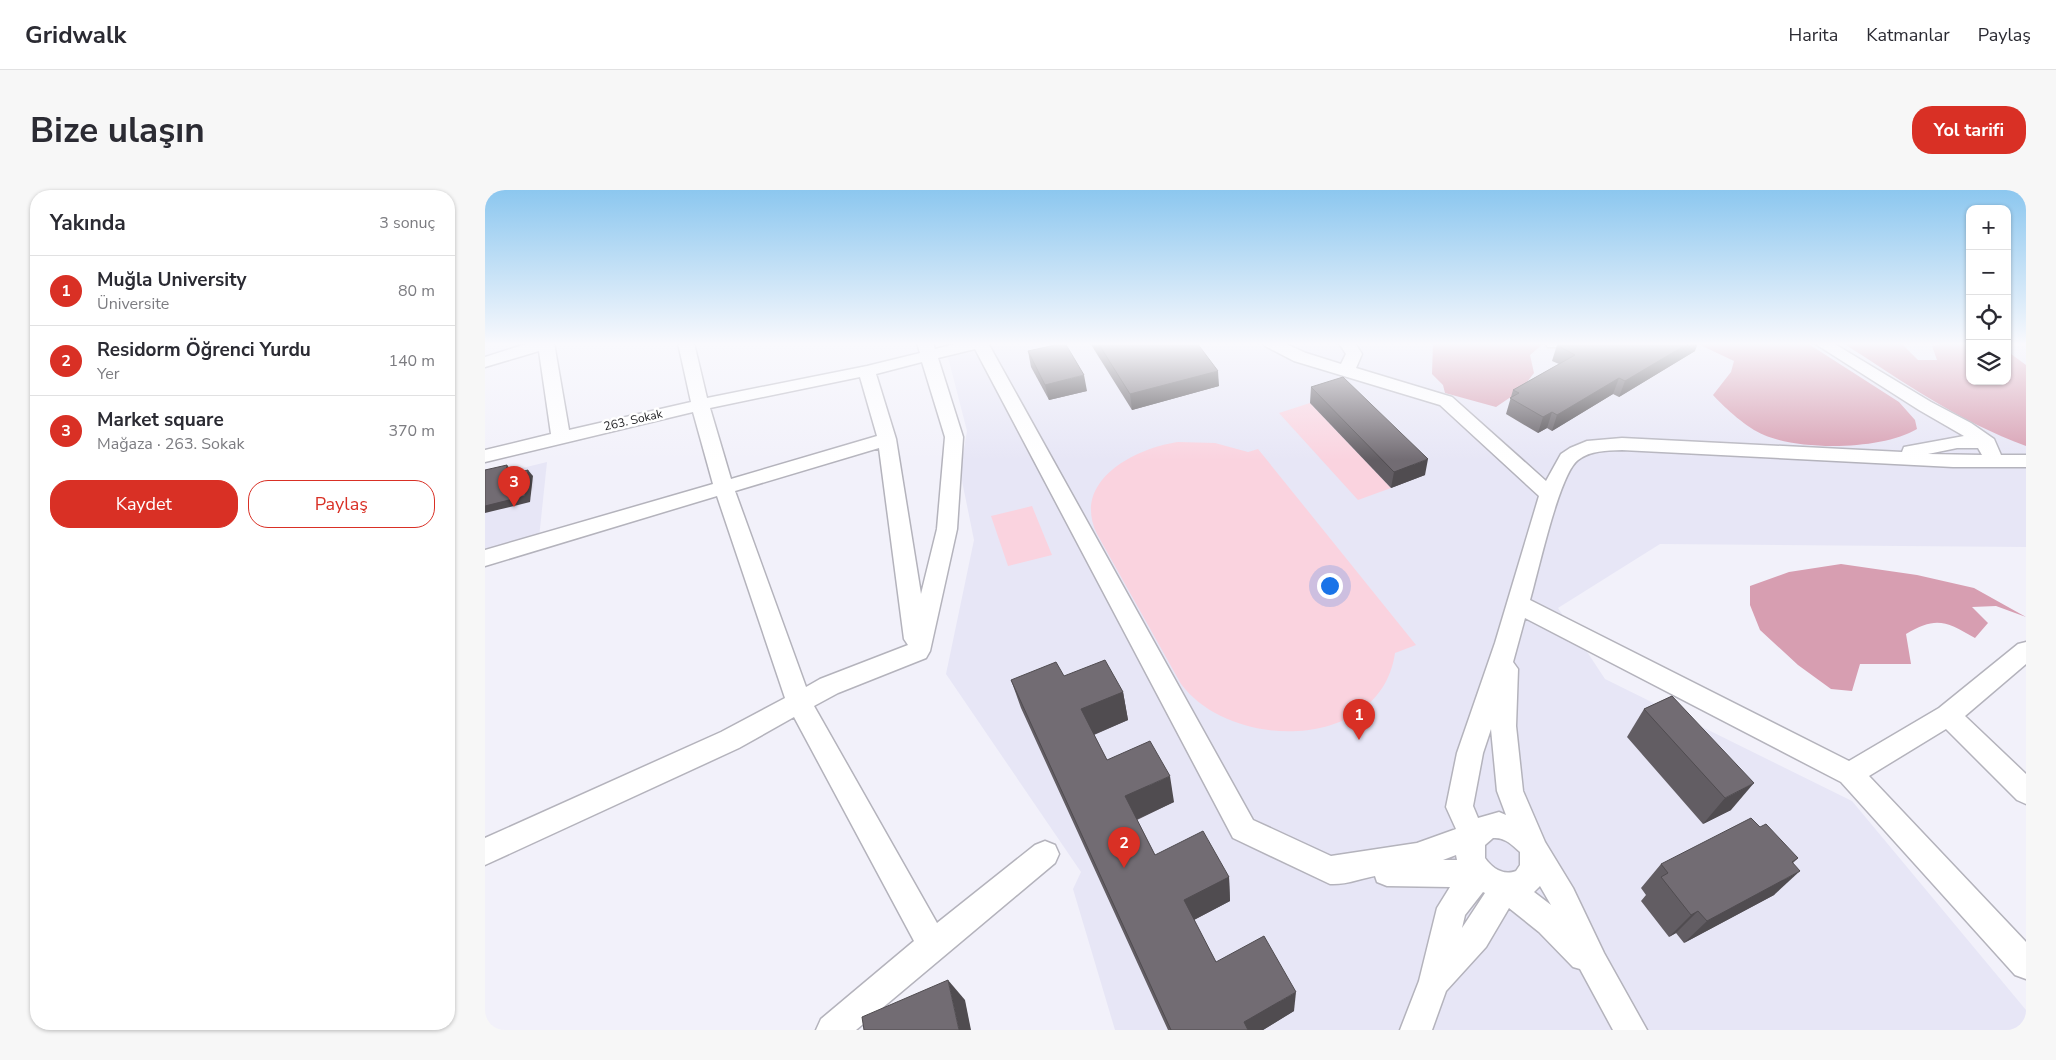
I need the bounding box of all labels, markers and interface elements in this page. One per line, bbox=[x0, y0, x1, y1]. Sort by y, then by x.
text: Gridwalk bbox=[25, 19, 126, 51]
text: Harita bbox=[1789, 23, 1838, 47]
text: Katmanlar bbox=[1866, 23, 1950, 47]
text: Paylaş bbox=[1978, 23, 2031, 47]
button: Yol tarifi bbox=[1912, 106, 2026, 154]
text: Bize ulaşın bbox=[30, 107, 205, 154]
map controls bbox=[1966, 205, 2011, 385]
button: + bbox=[1966, 205, 2011, 250]
text: Yakında bbox=[50, 209, 126, 237]
text: 3 sonuç bbox=[379, 212, 435, 234]
button: − bbox=[1966, 250, 2011, 295]
text: Muğla University bbox=[97, 267, 247, 293]
text: 1 bbox=[61, 280, 71, 302]
text: 80 m bbox=[398, 280, 435, 302]
text: Üniversite bbox=[97, 293, 169, 315]
button: locate bbox=[1966, 295, 2011, 340]
text: Residorm Öğrenci Yurdu bbox=[97, 337, 311, 363]
button: layers bbox=[1966, 340, 2011, 385]
text: 2 bbox=[61, 350, 71, 372]
text: 140 m bbox=[388, 350, 435, 372]
text: Yer bbox=[97, 363, 120, 385]
street label: 263. Sokak bbox=[602, 405, 665, 435]
text: Market square bbox=[97, 407, 224, 433]
text: 3 bbox=[61, 420, 71, 442]
text: 370 m bbox=[388, 420, 435, 442]
text: Mağaza · 263. Sokak bbox=[97, 433, 244, 455]
pin: 3 bbox=[498, 466, 530, 507]
button: Kaydet bbox=[50, 480, 238, 528]
button: Paylaş bbox=[248, 480, 435, 528]
your location bbox=[1317, 573, 1343, 599]
pin: 1 bbox=[1343, 699, 1375, 740]
pin: 2 bbox=[1108, 827, 1140, 868]

